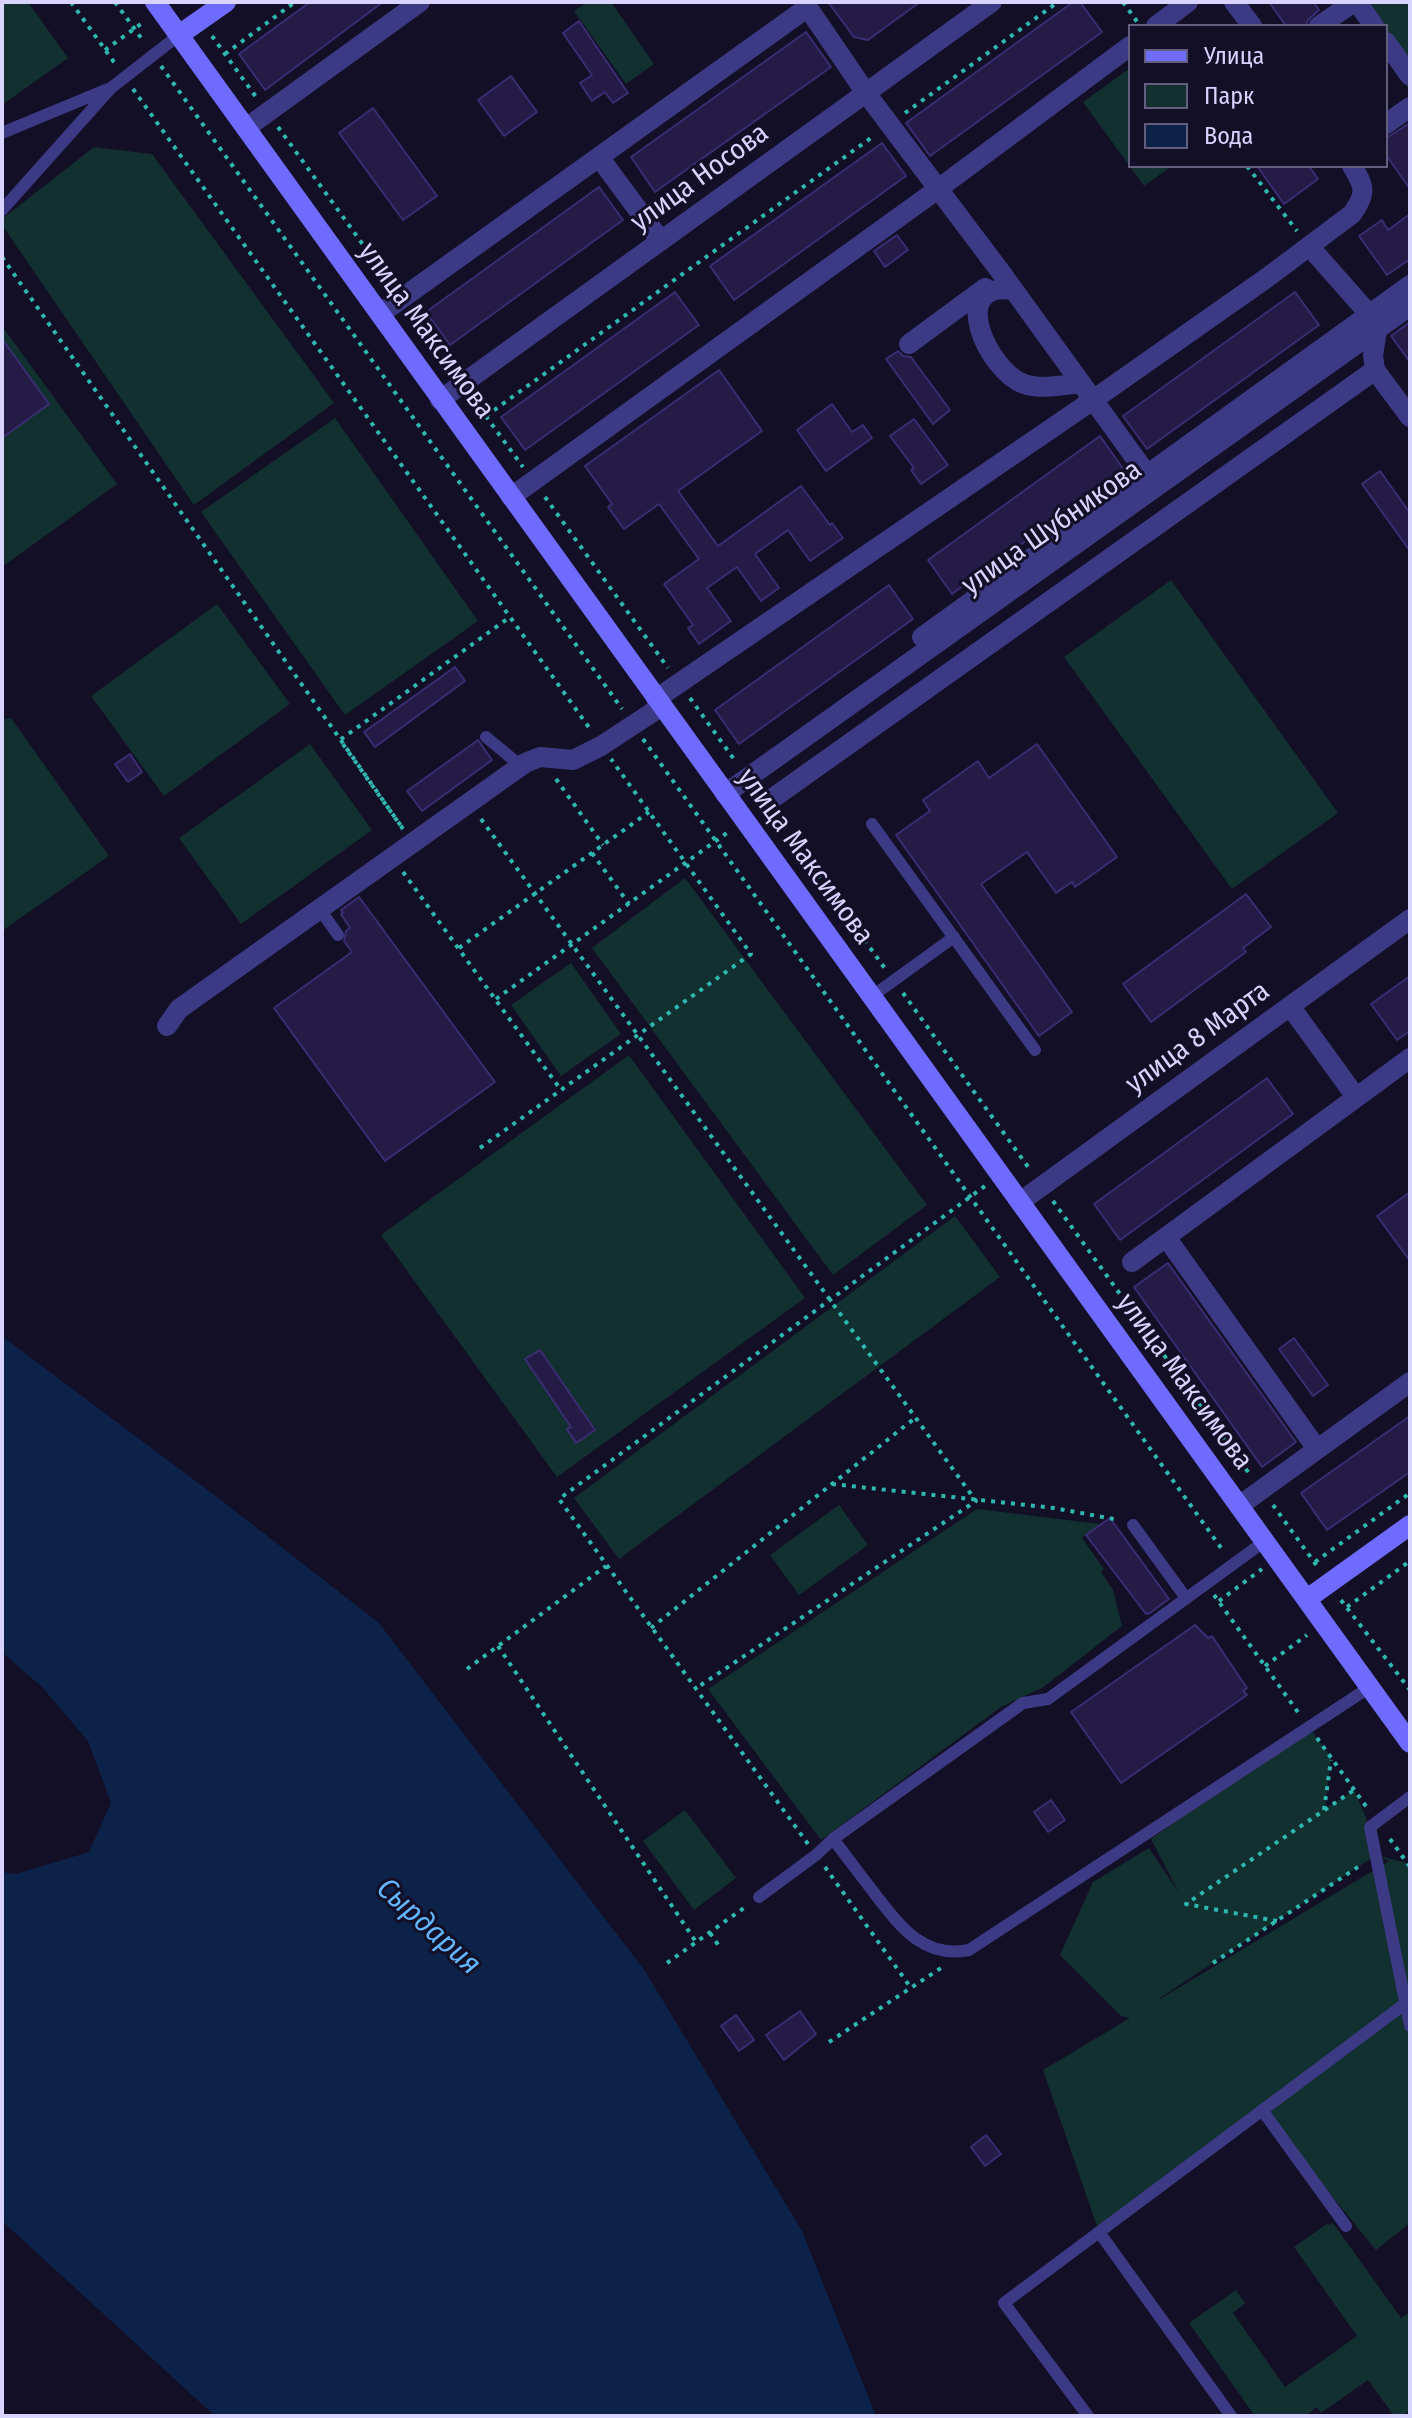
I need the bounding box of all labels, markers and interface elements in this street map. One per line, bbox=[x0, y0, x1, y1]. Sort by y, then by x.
legend bbox=[1128, 24, 1388, 168]
text: Улица bbox=[1204, 42, 1264, 70]
text: Парк bbox=[1204, 82, 1254, 110]
street label: улица Носова bbox=[625, 117, 775, 239]
text: Вода bbox=[1204, 122, 1253, 150]
street label: улица Максимова bbox=[351, 236, 501, 426]
street label: улица Шубникова bbox=[956, 453, 1148, 603]
street label: улица Максимова bbox=[730, 762, 880, 952]
street label: улица 8 Марта bbox=[1120, 975, 1276, 1101]
street label: улица Максимова bbox=[1109, 1287, 1259, 1477]
water label: Сырдария bbox=[369, 1871, 487, 1983]

